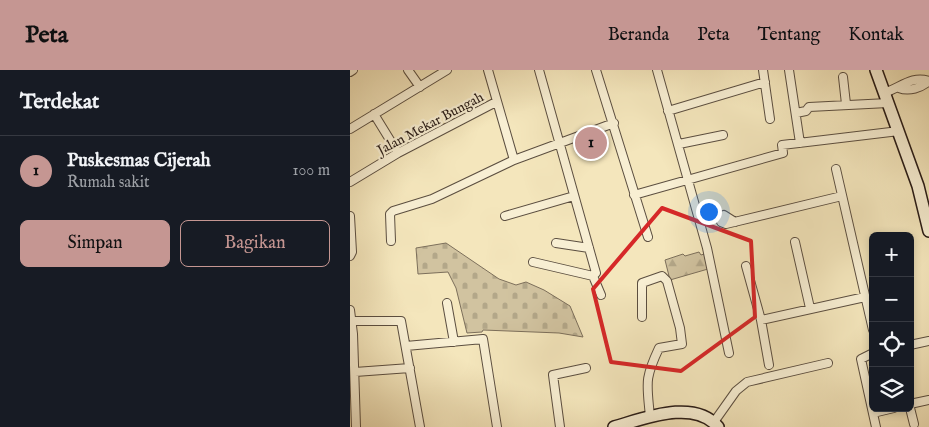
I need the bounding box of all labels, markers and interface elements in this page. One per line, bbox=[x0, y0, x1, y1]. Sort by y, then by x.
text: Peta bbox=[25, 20, 68, 51]
text: Beranda bbox=[608, 24, 669, 47]
text: Peta bbox=[697, 24, 730, 47]
text: Tentang bbox=[758, 24, 820, 47]
text: Kontak bbox=[848, 24, 904, 47]
street label: Jalan Mekar Bungah bbox=[372, 88, 487, 160]
text: Terdekat bbox=[20, 89, 99, 116]
pin: 1 bbox=[575, 124, 607, 162]
text: Puskesmas Cijerah bbox=[67, 149, 211, 173]
text: 1 bbox=[33, 161, 39, 181]
text: 100 m bbox=[293, 161, 330, 181]
text: Rumah sakit bbox=[67, 173, 150, 193]
your location bbox=[696, 199, 722, 225]
button: Simpan bbox=[20, 220, 170, 267]
button: Bagikan bbox=[180, 220, 330, 267]
map controls bbox=[869, 232, 914, 412]
button: + bbox=[869, 232, 914, 277]
button: − bbox=[869, 277, 914, 322]
button: locate bbox=[869, 322, 914, 367]
button: layers bbox=[869, 367, 914, 412]

